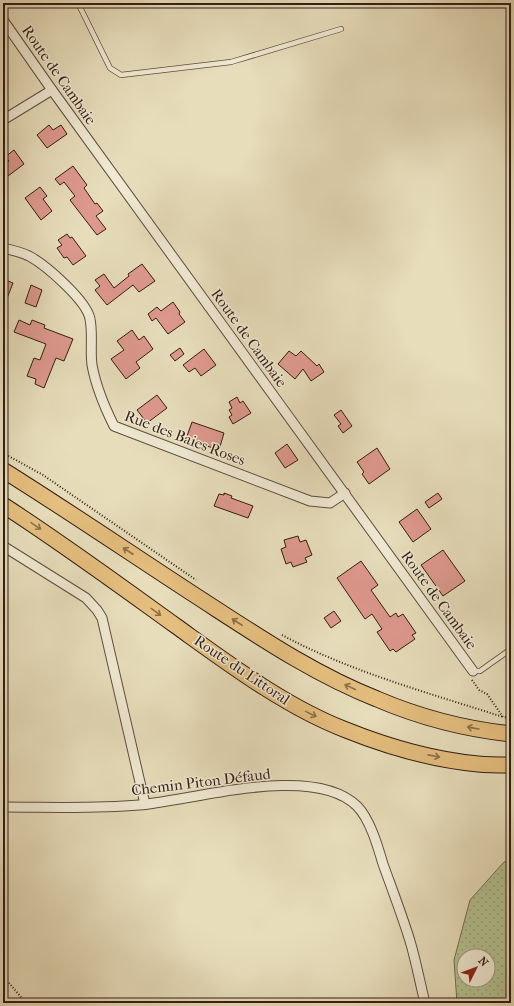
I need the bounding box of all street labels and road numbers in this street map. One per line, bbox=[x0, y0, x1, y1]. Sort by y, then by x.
street label: Route de Cambaie bbox=[18, 22, 100, 129]
street label: Route de Cambaie bbox=[207, 285, 291, 391]
street label: Rue des Baies Roses bbox=[122, 407, 248, 470]
street label: Route de Cambaie bbox=[397, 547, 481, 653]
street label: Route du Littoral bbox=[191, 631, 293, 709]
street label: Chemin Piton Défaud bbox=[130, 764, 272, 799]

